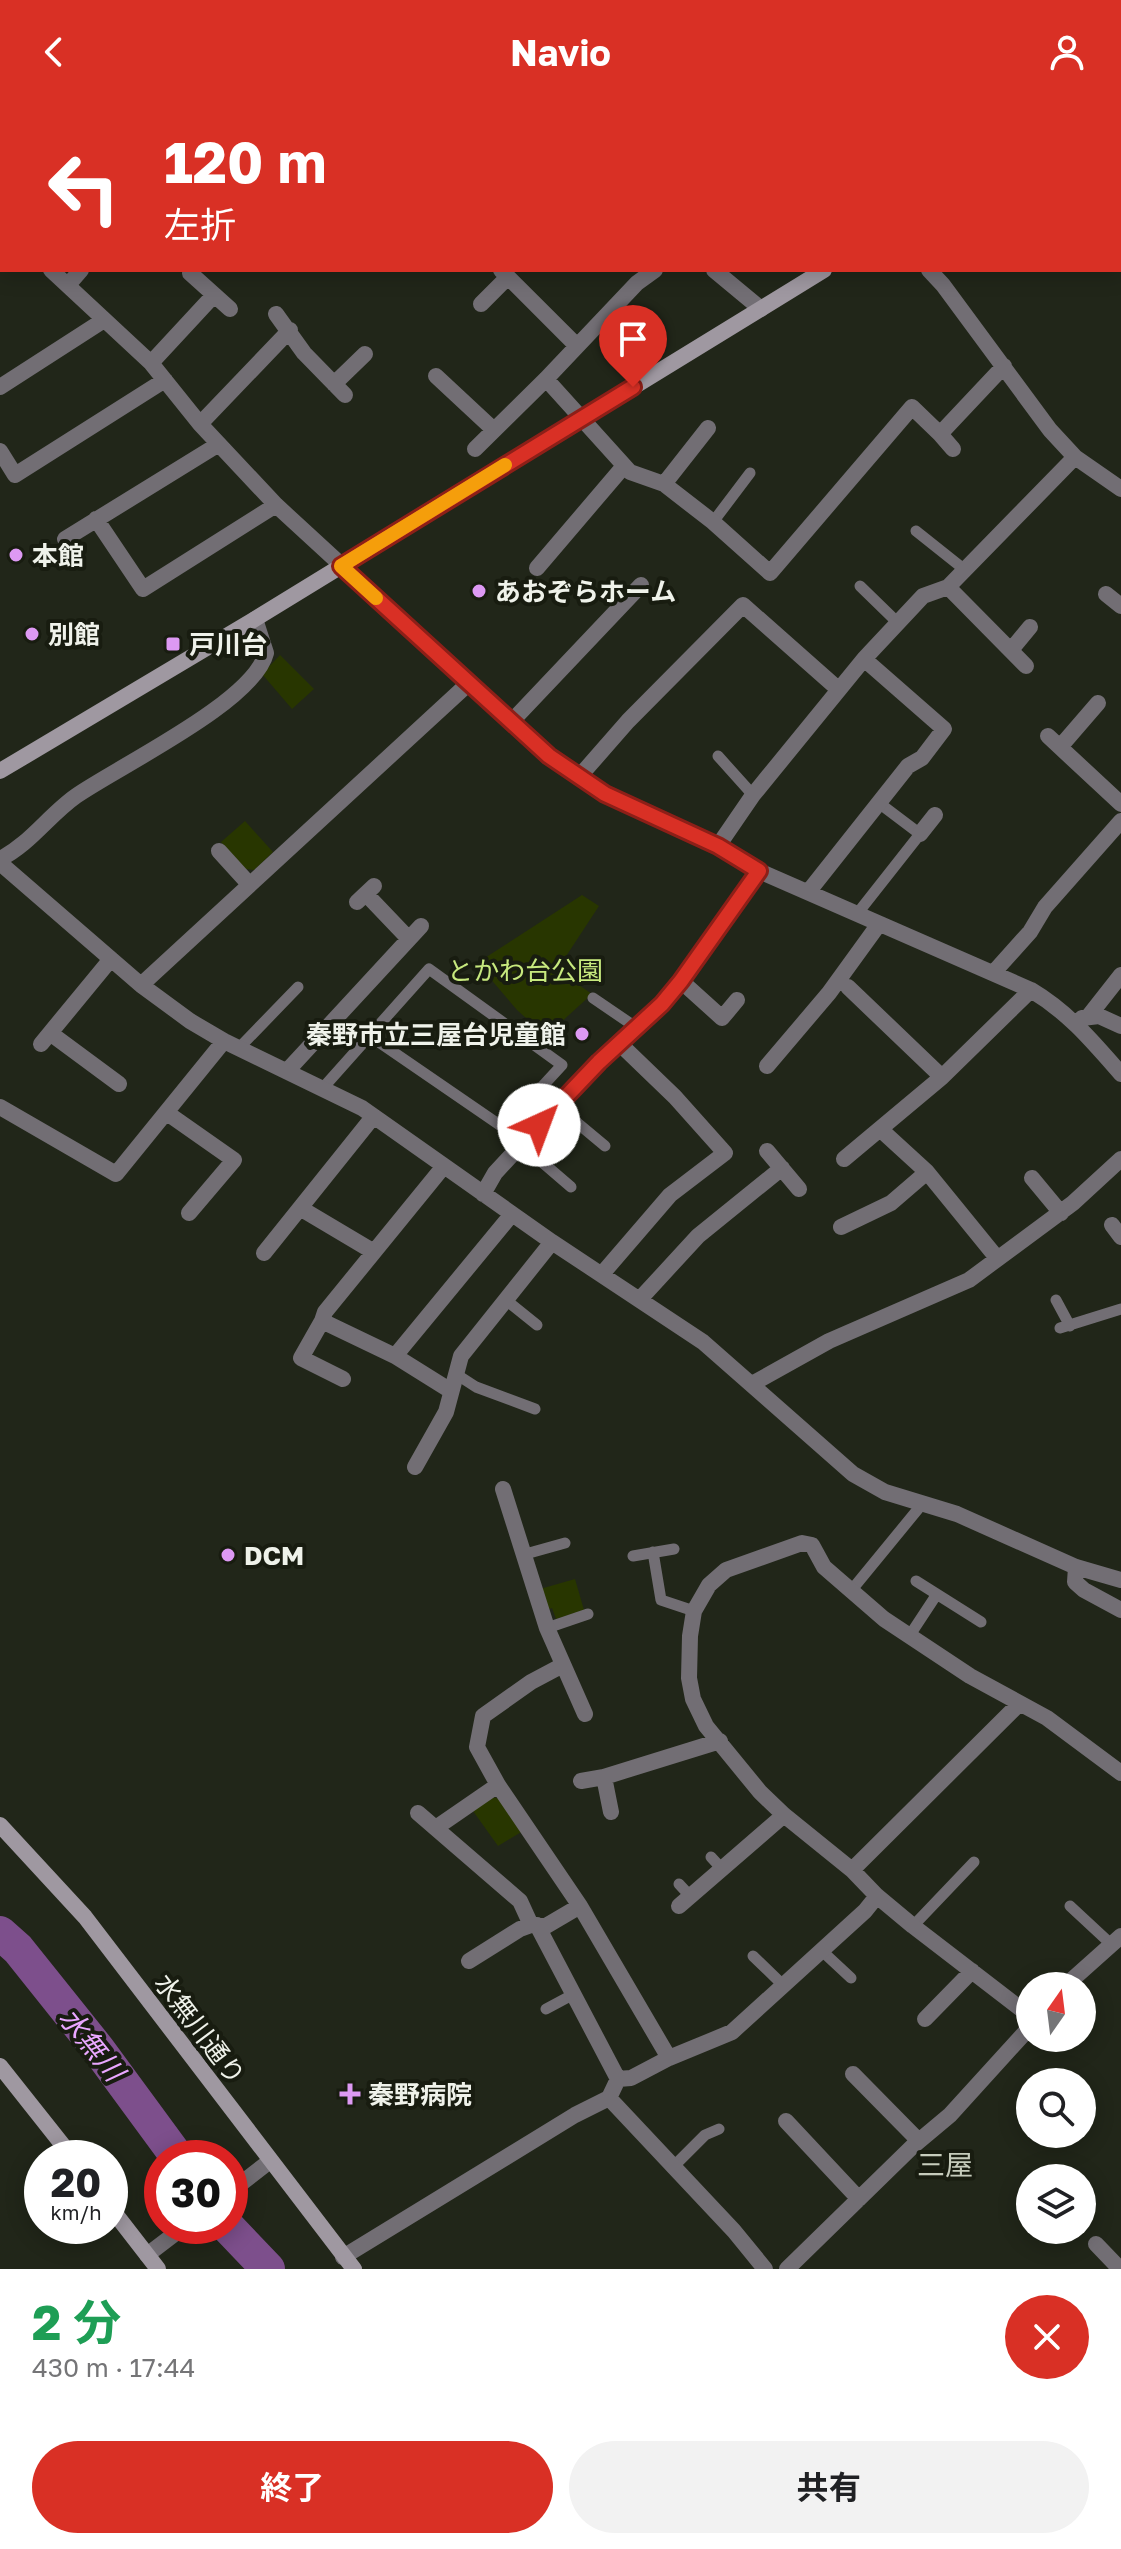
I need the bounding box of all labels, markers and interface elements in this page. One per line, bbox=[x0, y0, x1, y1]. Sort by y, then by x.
icon: back bbox=[32, 30, 76, 74]
icon: person bbox=[1045, 30, 1089, 74]
text: Navio bbox=[510, 31, 611, 74]
text: 120 m bbox=[164, 128, 326, 195]
icon: left bbox=[32, 136, 136, 240]
text: 左折 bbox=[164, 203, 236, 246]
pin bbox=[599, 305, 667, 387]
icon: arrive bbox=[611, 317, 655, 361]
place label: 本館 bbox=[32, 540, 84, 571]
marker: 本館 bbox=[7, 546, 25, 564]
place label: あおぞらホーム bbox=[495, 576, 676, 607]
marker: あおぞらホーム bbox=[470, 582, 488, 600]
place label: 別館 bbox=[48, 619, 100, 650]
marker: 別館 bbox=[23, 625, 41, 643]
place label: 戸川台 bbox=[189, 629, 267, 660]
marker: 戸川台 bbox=[164, 635, 182, 653]
park label: とかわ台公園 bbox=[447, 955, 603, 986]
place label: 秦野市立三屋台児童館 bbox=[306, 1019, 566, 1050]
marker: 秦野市立三屋台児童館 bbox=[573, 1025, 591, 1043]
position arrow bbox=[497, 1083, 581, 1167]
place label: DCM bbox=[244, 1540, 304, 1571]
marker: DCM bbox=[219, 1546, 237, 1564]
street label: 水無川通り bbox=[148, 1968, 252, 2090]
north arrow bbox=[1016, 1972, 1096, 2052]
map controls bbox=[1016, 1972, 1096, 2244]
water label: 水無川 bbox=[53, 2001, 133, 2089]
button: search bbox=[1016, 2068, 1096, 2148]
place label: 秦野病院 bbox=[368, 2079, 472, 2110]
marker: 秦野病院 bbox=[339, 2083, 361, 2105]
speed limit sign: 30 bbox=[144, 2140, 248, 2244]
district label: 三屋 bbox=[917, 2148, 973, 2181]
text: 20 bbox=[51, 2158, 101, 2206]
button: layers bbox=[1016, 2164, 1096, 2244]
text: km/h bbox=[51, 2200, 101, 2224]
text: 2 分 bbox=[32, 2293, 121, 2351]
button: close bbox=[1005, 2295, 1089, 2379]
text: 430 m · 17:44 bbox=[32, 2352, 195, 2383]
button: 終了 bbox=[32, 2441, 553, 2533]
button: 共有 bbox=[569, 2441, 1089, 2533]

